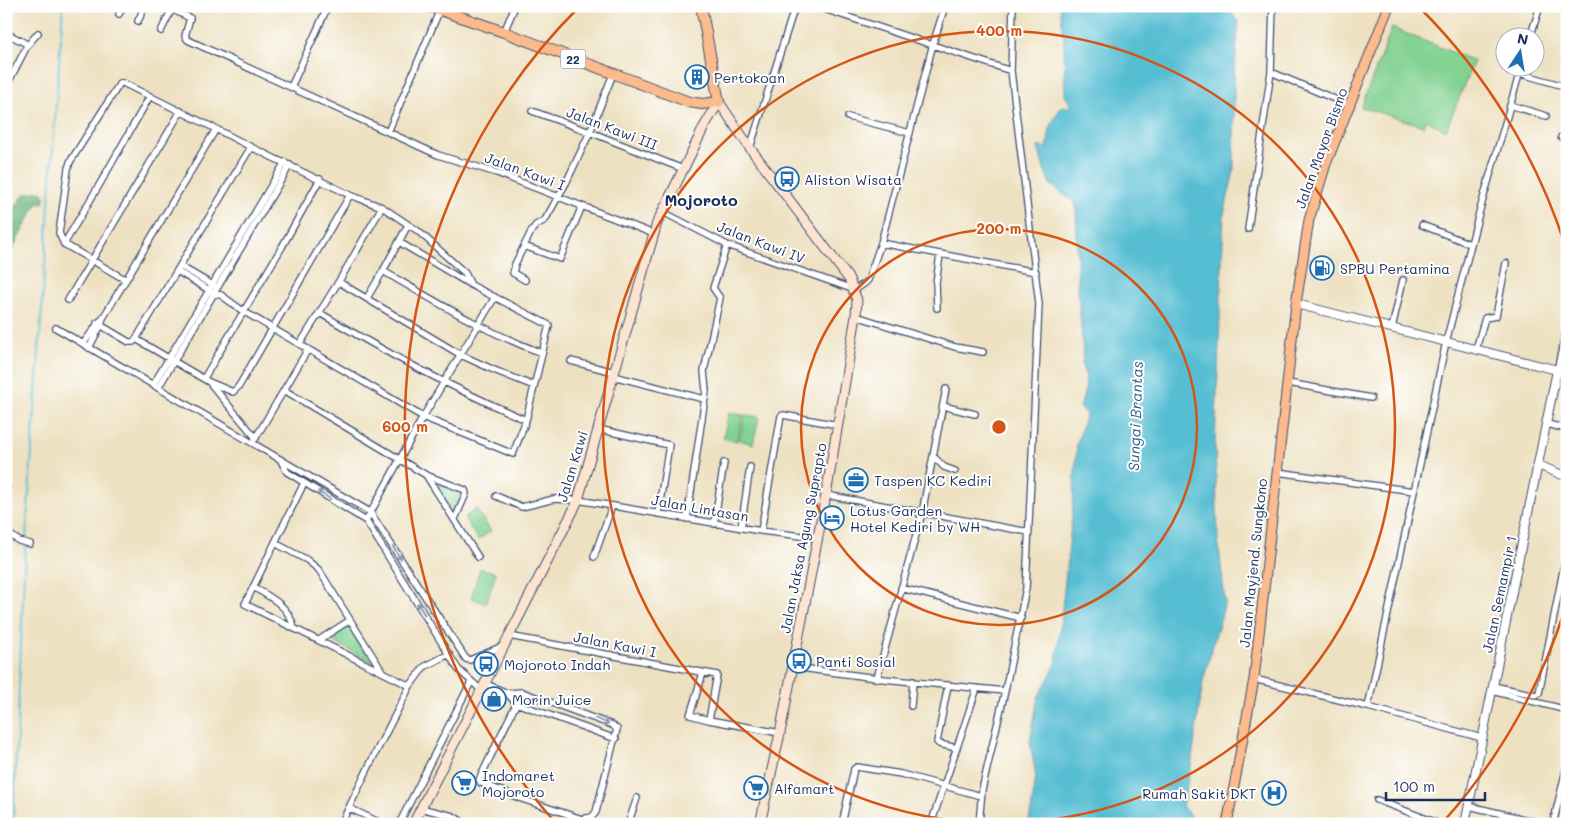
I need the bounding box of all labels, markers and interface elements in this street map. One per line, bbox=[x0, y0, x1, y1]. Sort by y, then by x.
text: 400 m bbox=[976, 20, 1022, 40]
north arrow bbox=[1496, 28, 1546, 78]
text: N bbox=[1516, 28, 1530, 49]
road number: 22 bbox=[560, 50, 586, 68]
building icon: Pertokoan bbox=[684, 64, 710, 90]
place label: Pertokoan bbox=[714, 68, 785, 87]
street label: Jalan Mayor Bismo bbox=[1290, 85, 1352, 211]
street label: Jalan Kawi III bbox=[564, 102, 660, 154]
street label: Jalan Kawi I bbox=[482, 148, 568, 194]
bus stop icon: Aliston Wisata bbox=[774, 166, 800, 192]
place label: Aliston Wisata bbox=[804, 170, 902, 189]
district label: Mojoroto bbox=[664, 189, 738, 210]
street label: Jalan Kawi IV bbox=[714, 216, 808, 268]
text: 200 m bbox=[977, 218, 1022, 238]
fuel station icon: SPBU Pertamina bbox=[1309, 255, 1335, 281]
place label: SPBU Pertamina bbox=[1340, 259, 1450, 278]
water label: Sungai Brantas bbox=[1123, 361, 1147, 471]
text: 600 m bbox=[382, 416, 428, 436]
centre of rings bbox=[990, 418, 1008, 436]
street label: Jalan Kawi bbox=[552, 428, 592, 504]
street label: Jalan Jaksa Agung Suprapto bbox=[775, 441, 831, 635]
office icon: Taspen KC Kediri bbox=[843, 467, 869, 493]
place label: Taspen KC Kediri bbox=[874, 471, 991, 490]
street label: Jalan Mayjend. Sungkono bbox=[1235, 478, 1271, 648]
one-way arrow bbox=[318, 489, 332, 499]
street label: Jalan Lintasan bbox=[650, 490, 750, 526]
place label: Lotus Garden Hotel Kediri by WH bbox=[850, 501, 980, 536]
hotel icon: Lotus Garden Hotel Kediri by WH bbox=[819, 505, 845, 531]
street label: Jalan Semampir 1 bbox=[1477, 534, 1521, 654]
one-way arrow bbox=[392, 546, 402, 560]
one-way arrow bbox=[415, 602, 426, 616]
street label: Jalan Kawi I bbox=[572, 627, 658, 661]
bus stop icon: Panti Sosial bbox=[786, 648, 812, 674]
bus stop icon: Mojoroto Indah bbox=[473, 651, 499, 677]
place label: Panti Sosial bbox=[816, 652, 895, 671]
place label: Mojoroto Indah bbox=[504, 655, 610, 674]
shop icon: Morin Juice bbox=[481, 686, 507, 712]
place label: Morin Juice bbox=[512, 690, 592, 709]
one-way arrow bbox=[594, 717, 610, 726]
place label: Indomaret Mojoroto bbox=[482, 766, 555, 801]
supermarket icon: Indomaret Mojoroto bbox=[451, 770, 477, 796]
scale bar bbox=[1386, 770, 1484, 802]
supermarket icon: Alfamart bbox=[743, 775, 769, 801]
text: 100 m bbox=[1393, 776, 1435, 796]
place label: Alfamart bbox=[774, 779, 834, 798]
hospital icon: Rumah Sakit DKT bbox=[1261, 780, 1287, 806]
place label: Rumah Sakit DKT bbox=[1142, 784, 1256, 803]

